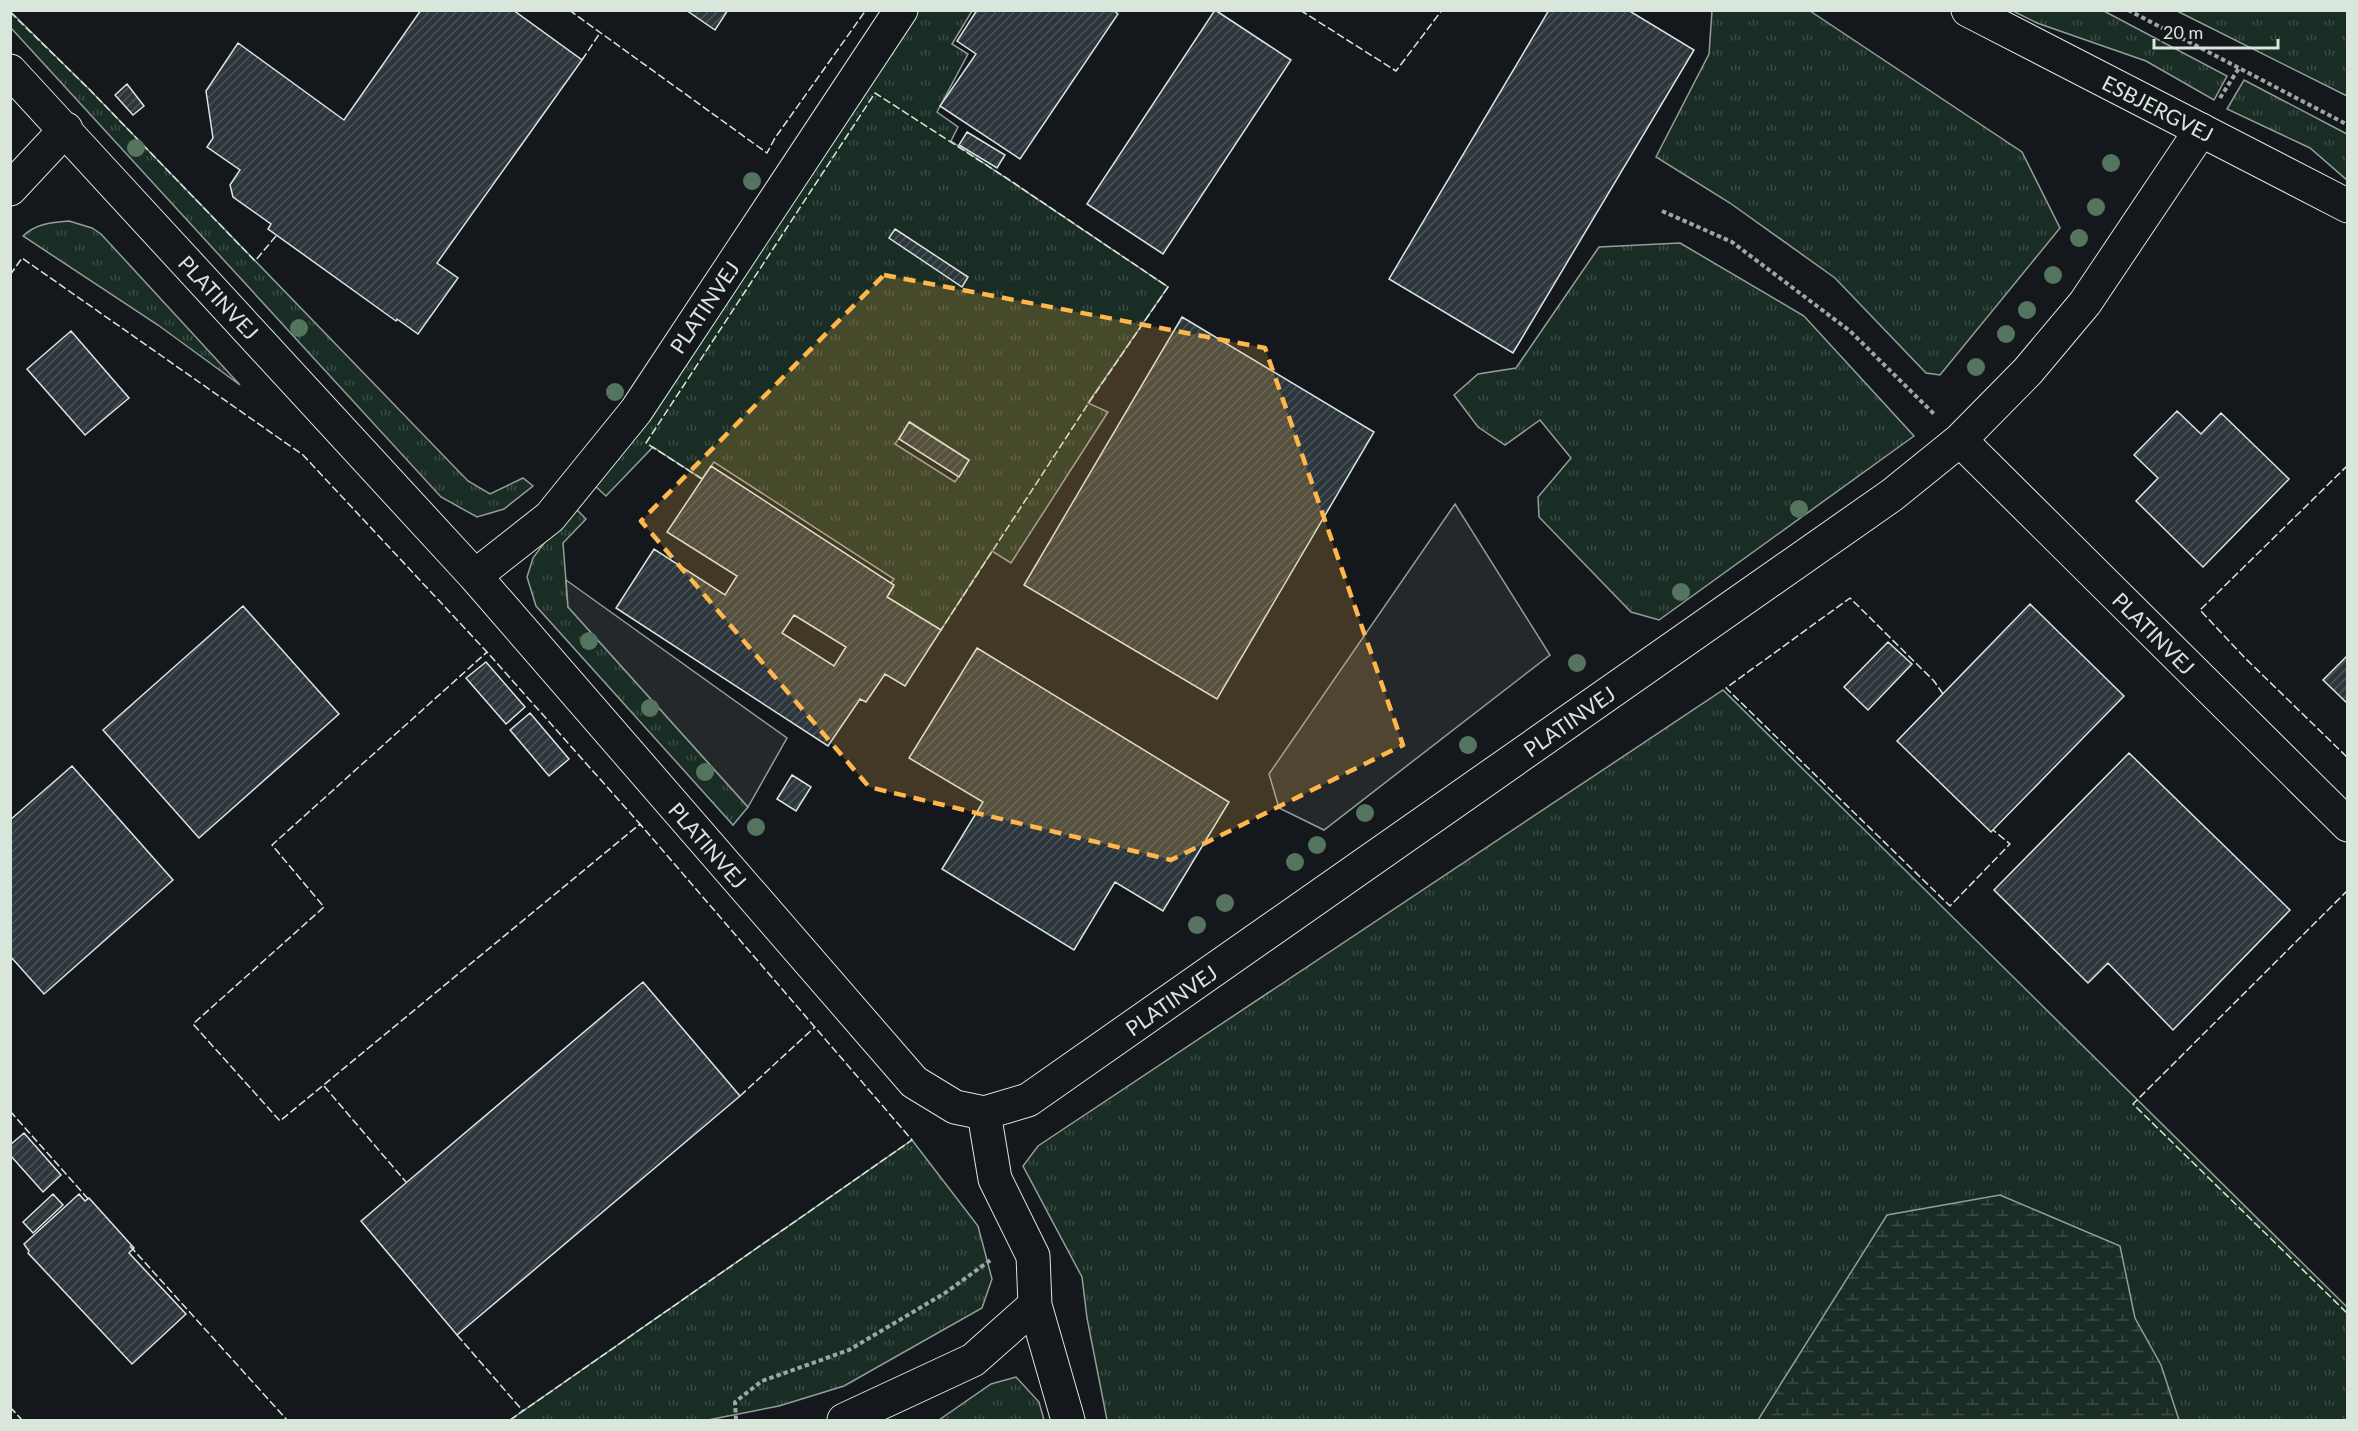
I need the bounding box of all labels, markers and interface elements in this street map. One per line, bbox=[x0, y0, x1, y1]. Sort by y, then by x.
scale bar bbox=[2154, 12, 2278, 50]
text: 20 m bbox=[2163, 21, 2203, 43]
street label: ESBJERGVEJ bbox=[2098, 69, 2218, 147]
street label: PLATINVEJ bbox=[174, 250, 264, 344]
street label: PLATINVEJ bbox=[664, 256, 744, 358]
street label: PLATINVEJ bbox=[2108, 587, 2200, 679]
street label: PLATINVEJ bbox=[1519, 680, 1619, 762]
street label: PLATINVEJ bbox=[664, 797, 752, 893]
street label: PLATINVEJ bbox=[1121, 959, 1221, 1041]

